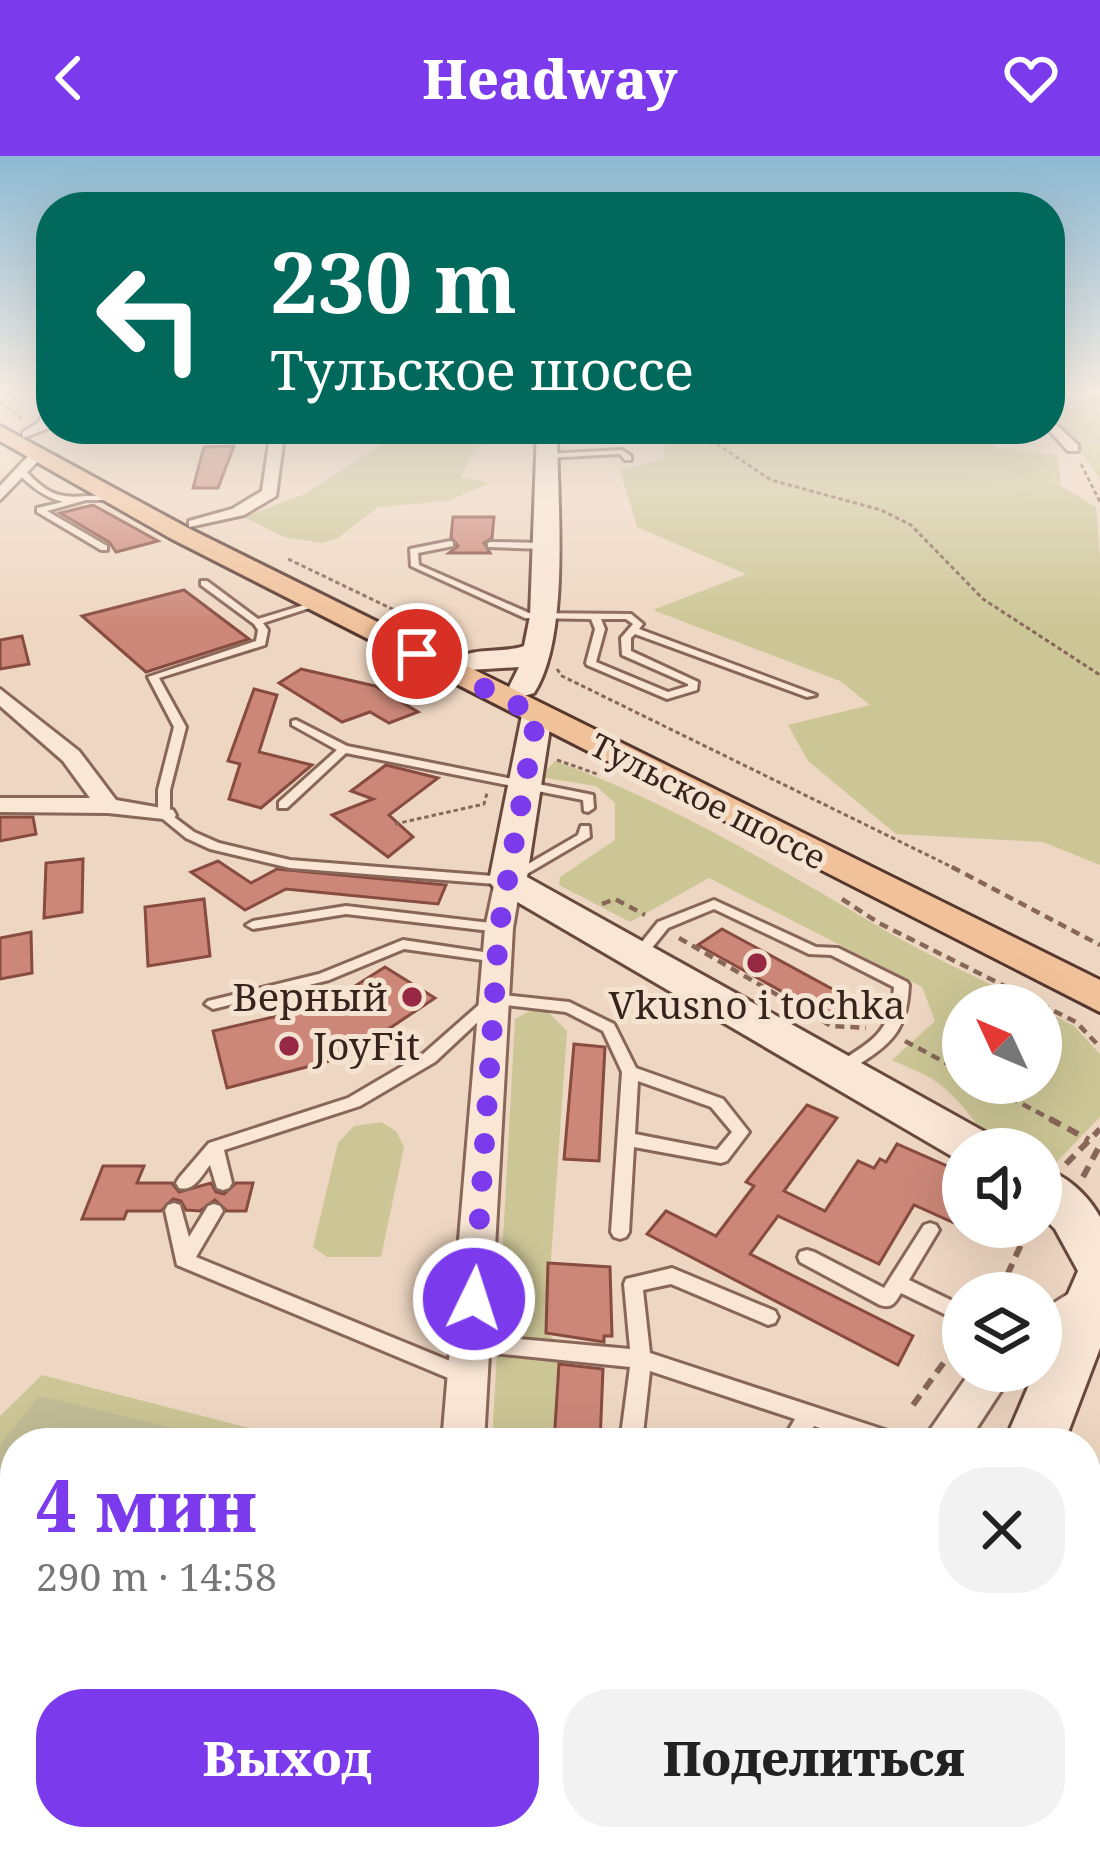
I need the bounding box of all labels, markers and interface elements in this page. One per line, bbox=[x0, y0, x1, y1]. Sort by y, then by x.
text: Headway bbox=[422, 41, 678, 115]
icon: back bbox=[36, 45, 102, 111]
icon: heart bbox=[998, 45, 1064, 111]
text: 230 m bbox=[270, 223, 517, 338]
icon: left bbox=[72, 240, 228, 396]
text: Тульское шоссе bbox=[270, 332, 693, 406]
pin bbox=[366, 603, 468, 705]
icon: arrive bbox=[384, 621, 450, 687]
street label: Тульское шоссе bbox=[583, 722, 834, 879]
marker: Vkusno i tochka bbox=[744, 950, 770, 976]
place label: Верный bbox=[232, 969, 388, 1022]
place label: Vkusno i tochka bbox=[609, 977, 905, 1030]
marker: Верный bbox=[399, 984, 425, 1010]
north arrow bbox=[942, 984, 1062, 1104]
map controls bbox=[942, 984, 1062, 1392]
place label: JoyFit bbox=[312, 1018, 420, 1071]
marker: JoyFit bbox=[276, 1033, 302, 1059]
button: sound bbox=[942, 1128, 1062, 1248]
position arrow bbox=[411, 1236, 537, 1362]
button: layers bbox=[942, 1272, 1062, 1392]
text: 4 мин bbox=[36, 1455, 257, 1553]
button: close bbox=[939, 1467, 1065, 1593]
text: 290 m · 14:58 bbox=[36, 1549, 277, 1602]
button: Выход bbox=[36, 1689, 539, 1827]
button: Поделиться bbox=[563, 1689, 1065, 1827]

